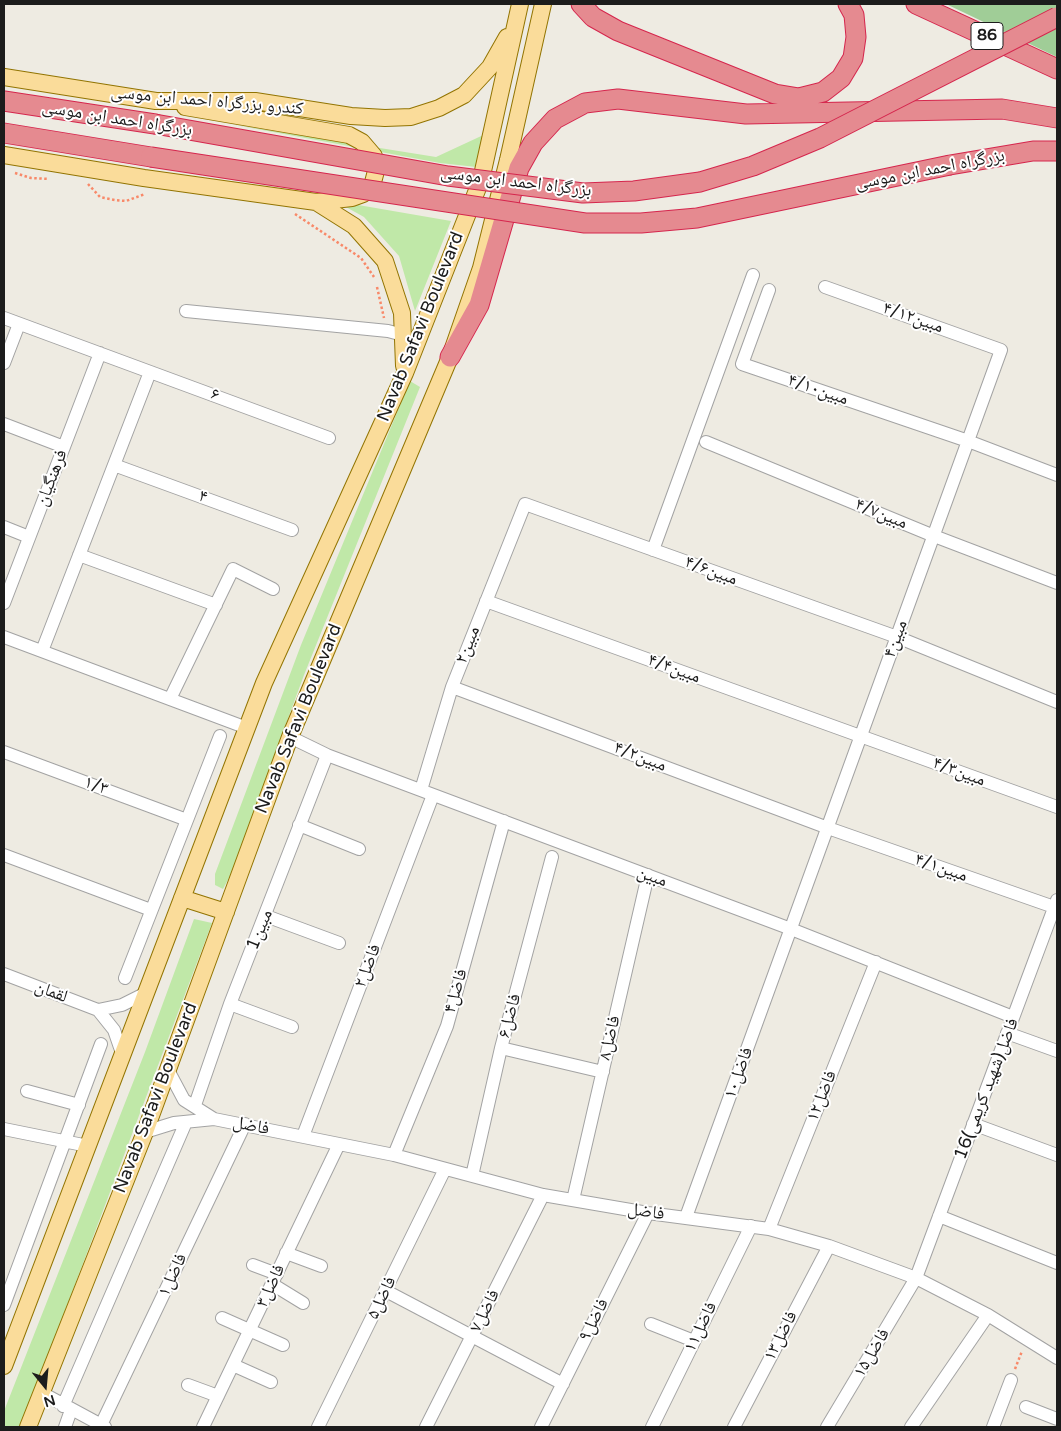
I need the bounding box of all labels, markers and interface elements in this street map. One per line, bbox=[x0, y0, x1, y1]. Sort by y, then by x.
road number: 86 bbox=[971, 22, 1003, 50]
street label: کندرو بزرگراه احمد ابن موسی bbox=[110, 82, 304, 120]
street label: بزرگراه احمد ابن موسی bbox=[40, 96, 194, 142]
street label: بزرگراه احمد ابن موسی bbox=[853, 145, 1007, 195]
street label: بزرگراه احمد ابن موسی bbox=[439, 162, 593, 202]
street label: Navab Safavi Boulevard bbox=[373, 229, 469, 425]
street label: ۴/۱۲مبین bbox=[880, 298, 946, 338]
street label: ۴/۱۰مبین bbox=[785, 370, 851, 410]
street label: ۶ bbox=[208, 383, 222, 407]
street label: فرهنگیان bbox=[31, 447, 73, 509]
street label: ۴ bbox=[196, 485, 210, 509]
street label: ۴/۷مبین bbox=[852, 494, 910, 534]
street label: ۴/۶مبین bbox=[682, 552, 740, 590]
street label: ۴مبین bbox=[879, 617, 913, 661]
street label: Navab Safavi Boulevard bbox=[251, 621, 347, 817]
street label: ۲مبین bbox=[451, 623, 485, 667]
street label: ۴/۴مبین bbox=[645, 650, 703, 688]
street label: ۴/۲مبین bbox=[611, 737, 669, 777]
street label: ۴/۳مبین bbox=[930, 753, 988, 791]
street label: ۱/۳ bbox=[81, 772, 111, 800]
street label: ۴/۱مبین bbox=[912, 849, 970, 887]
street label: مبین bbox=[634, 862, 670, 892]
street label: 1مبین bbox=[242, 907, 278, 953]
street label: ۲فاضل bbox=[350, 941, 386, 991]
street label: ۴فاضل bbox=[439, 966, 473, 1016]
street label: لقمان bbox=[32, 976, 70, 1008]
street label: ۶فاضل bbox=[494, 991, 526, 1041]
street label: Navab Safavi Boulevard bbox=[110, 1000, 202, 1196]
street label: ۸فاضل bbox=[594, 1014, 626, 1062]
street label: 16فاضل(شهید کریمی) bbox=[950, 1015, 1024, 1163]
street label: ۱۰فاضل bbox=[720, 1044, 758, 1102]
street label: ۱۲فاضل bbox=[802, 1067, 842, 1125]
street label: فاضل bbox=[231, 1112, 271, 1140]
street label: فاضل bbox=[626, 1199, 666, 1225]
street label: ۱فاضل bbox=[154, 1250, 192, 1300]
street label: ۳فاضل bbox=[252, 1261, 290, 1311]
street label: ۵فاضل bbox=[362, 1273, 402, 1323]
street label: ۷فاضل bbox=[465, 1286, 505, 1336]
street label: ۹فاضل bbox=[574, 1295, 614, 1345]
street label: ۱۱فاضل bbox=[680, 1298, 722, 1356]
street label: ۱۳فاضل bbox=[759, 1307, 803, 1365]
street label: ۱۵فاضل bbox=[849, 1325, 895, 1381]
north arrow bbox=[20, 1361, 70, 1411]
text: N bbox=[42, 1391, 57, 1411]

